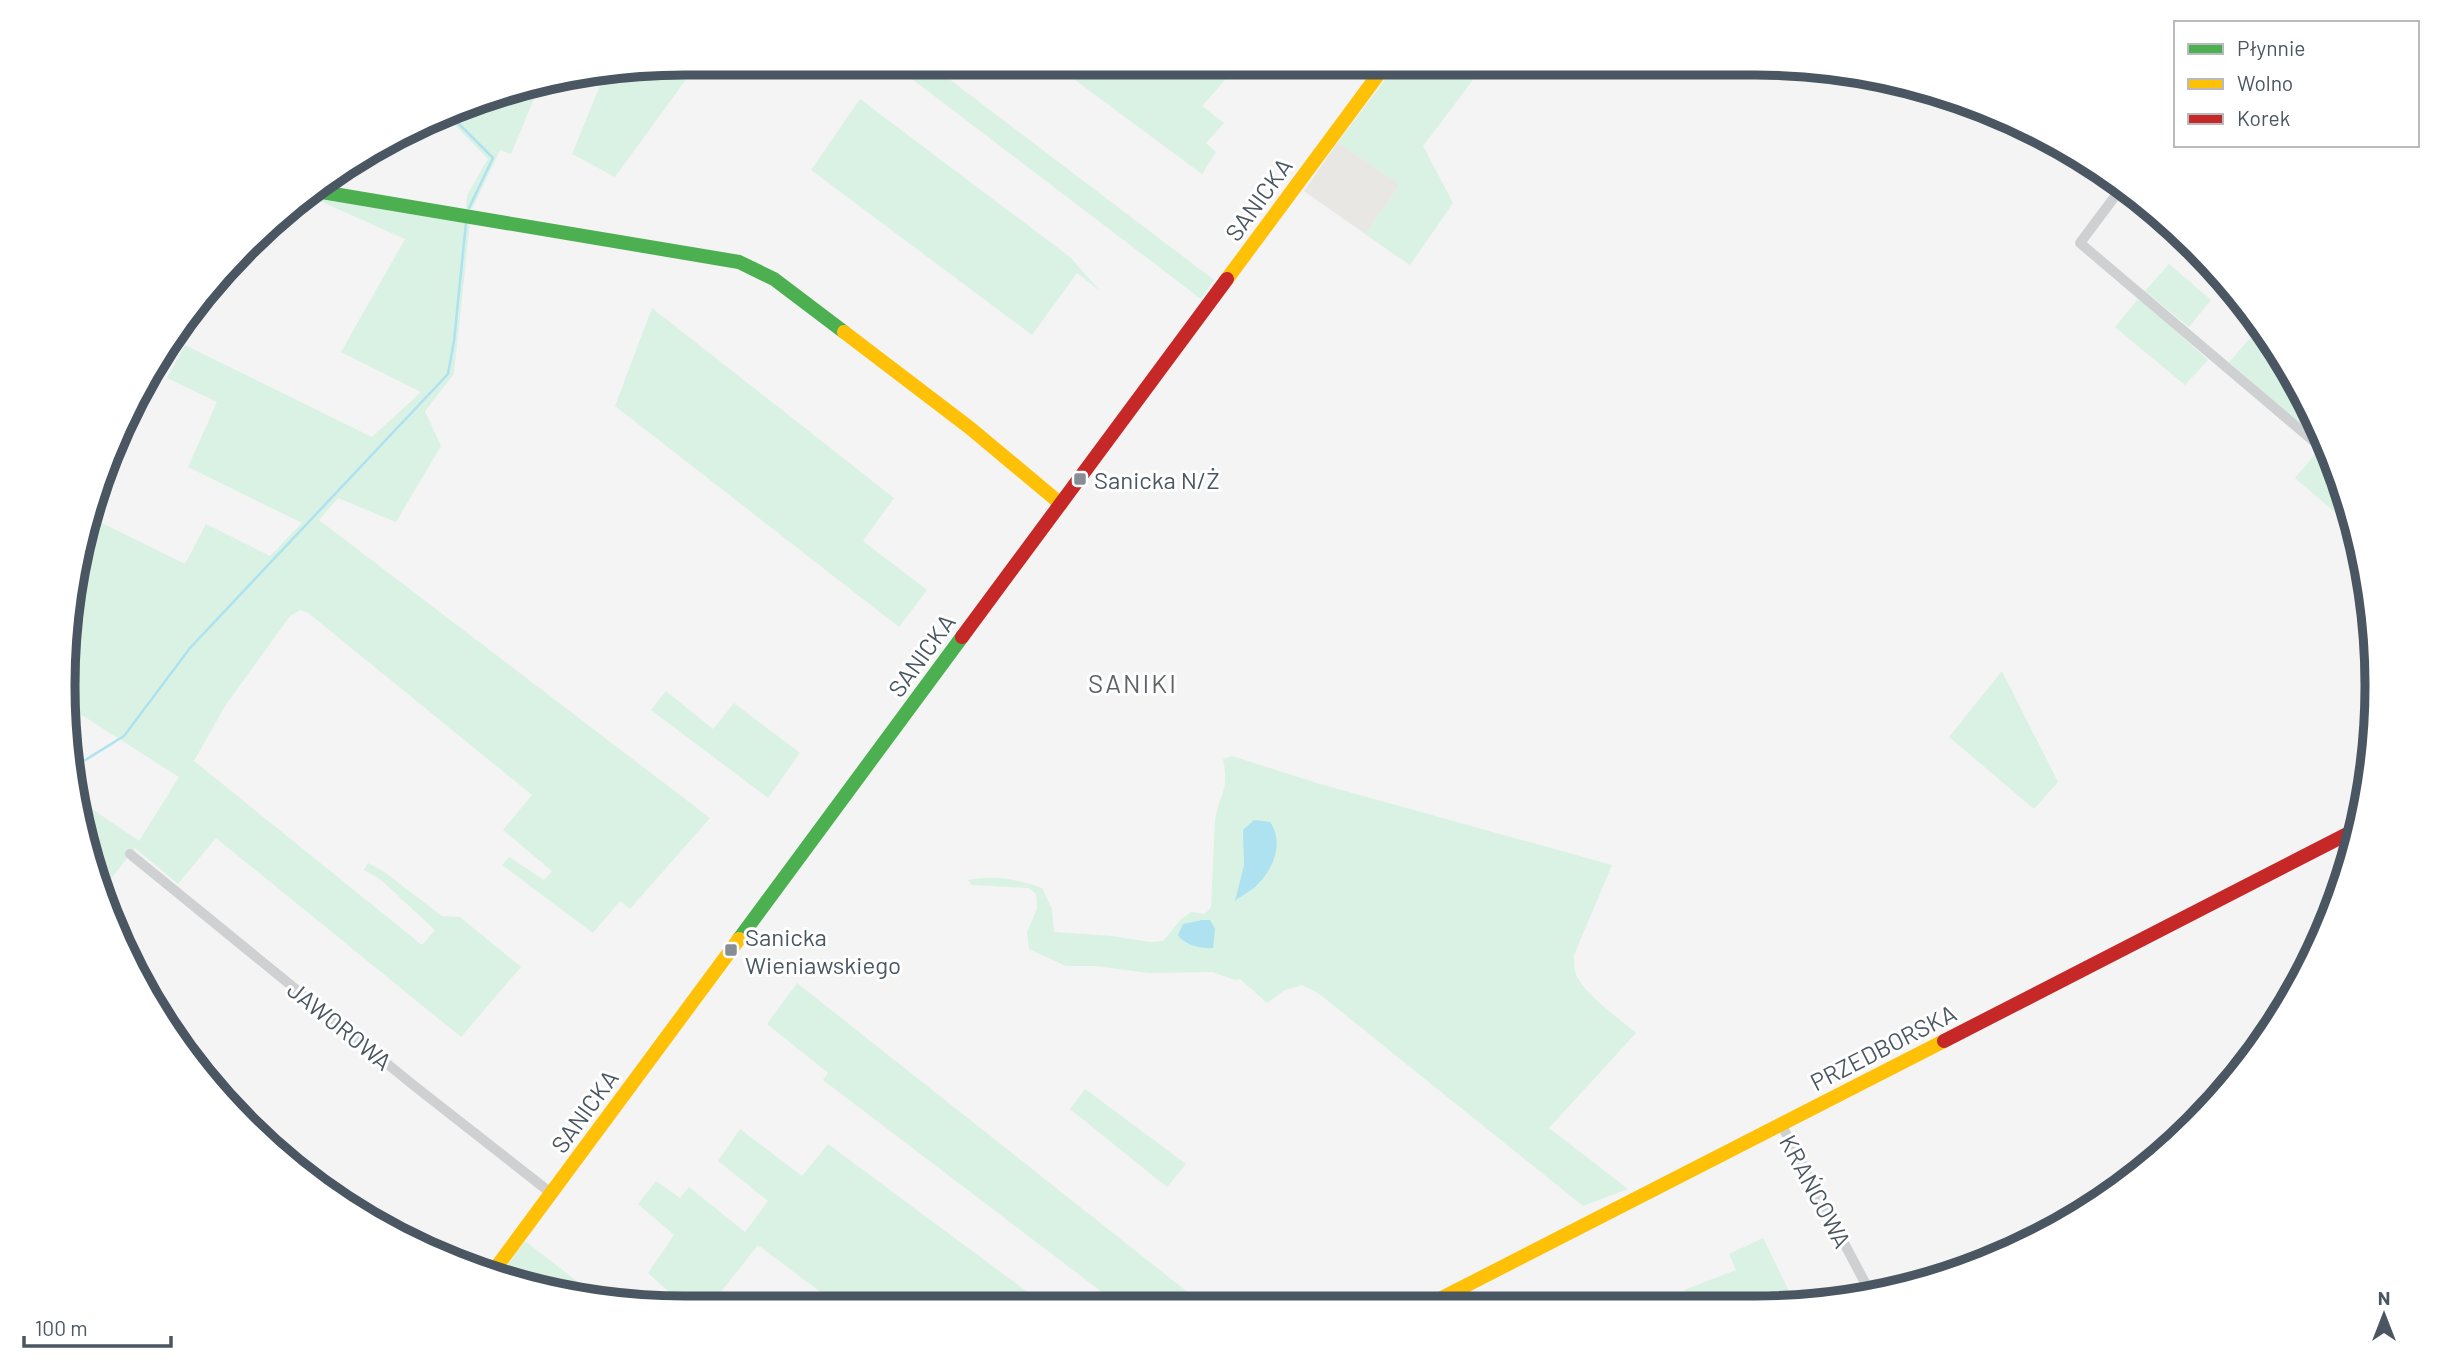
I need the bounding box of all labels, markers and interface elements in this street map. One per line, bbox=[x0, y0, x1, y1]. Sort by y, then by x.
legend bbox=[2174, 21, 2419, 147]
text: Płynnie bbox=[2237, 35, 2305, 60]
text: Wolno bbox=[2237, 70, 2293, 95]
text: Korek bbox=[2237, 105, 2290, 130]
street label: SANICKA bbox=[1218, 152, 1298, 246]
place label: Sanicka N/Ż bbox=[1094, 465, 1220, 494]
marker: Sanicka N/Ż bbox=[1072, 471, 1088, 487]
street label: SANICKA bbox=[881, 608, 961, 702]
district label: SANIKI bbox=[1088, 667, 1178, 698]
place label: Sanicka Wieniawskiego bbox=[745, 922, 901, 979]
marker: Sanicka Wieniawskiego bbox=[723, 942, 739, 958]
street label: JAWOROWA bbox=[282, 974, 398, 1076]
street label: PRZEDBORSKA bbox=[1805, 998, 1961, 1096]
street label: SANICKA bbox=[544, 1064, 624, 1158]
street label: KRAŃCOWA bbox=[1774, 1130, 1858, 1252]
north arrow bbox=[2349, 1280, 2419, 1350]
text: N bbox=[2378, 1286, 2390, 1309]
scale bar bbox=[24, 1304, 172, 1348]
text: 100 m bbox=[35, 1315, 88, 1340]

